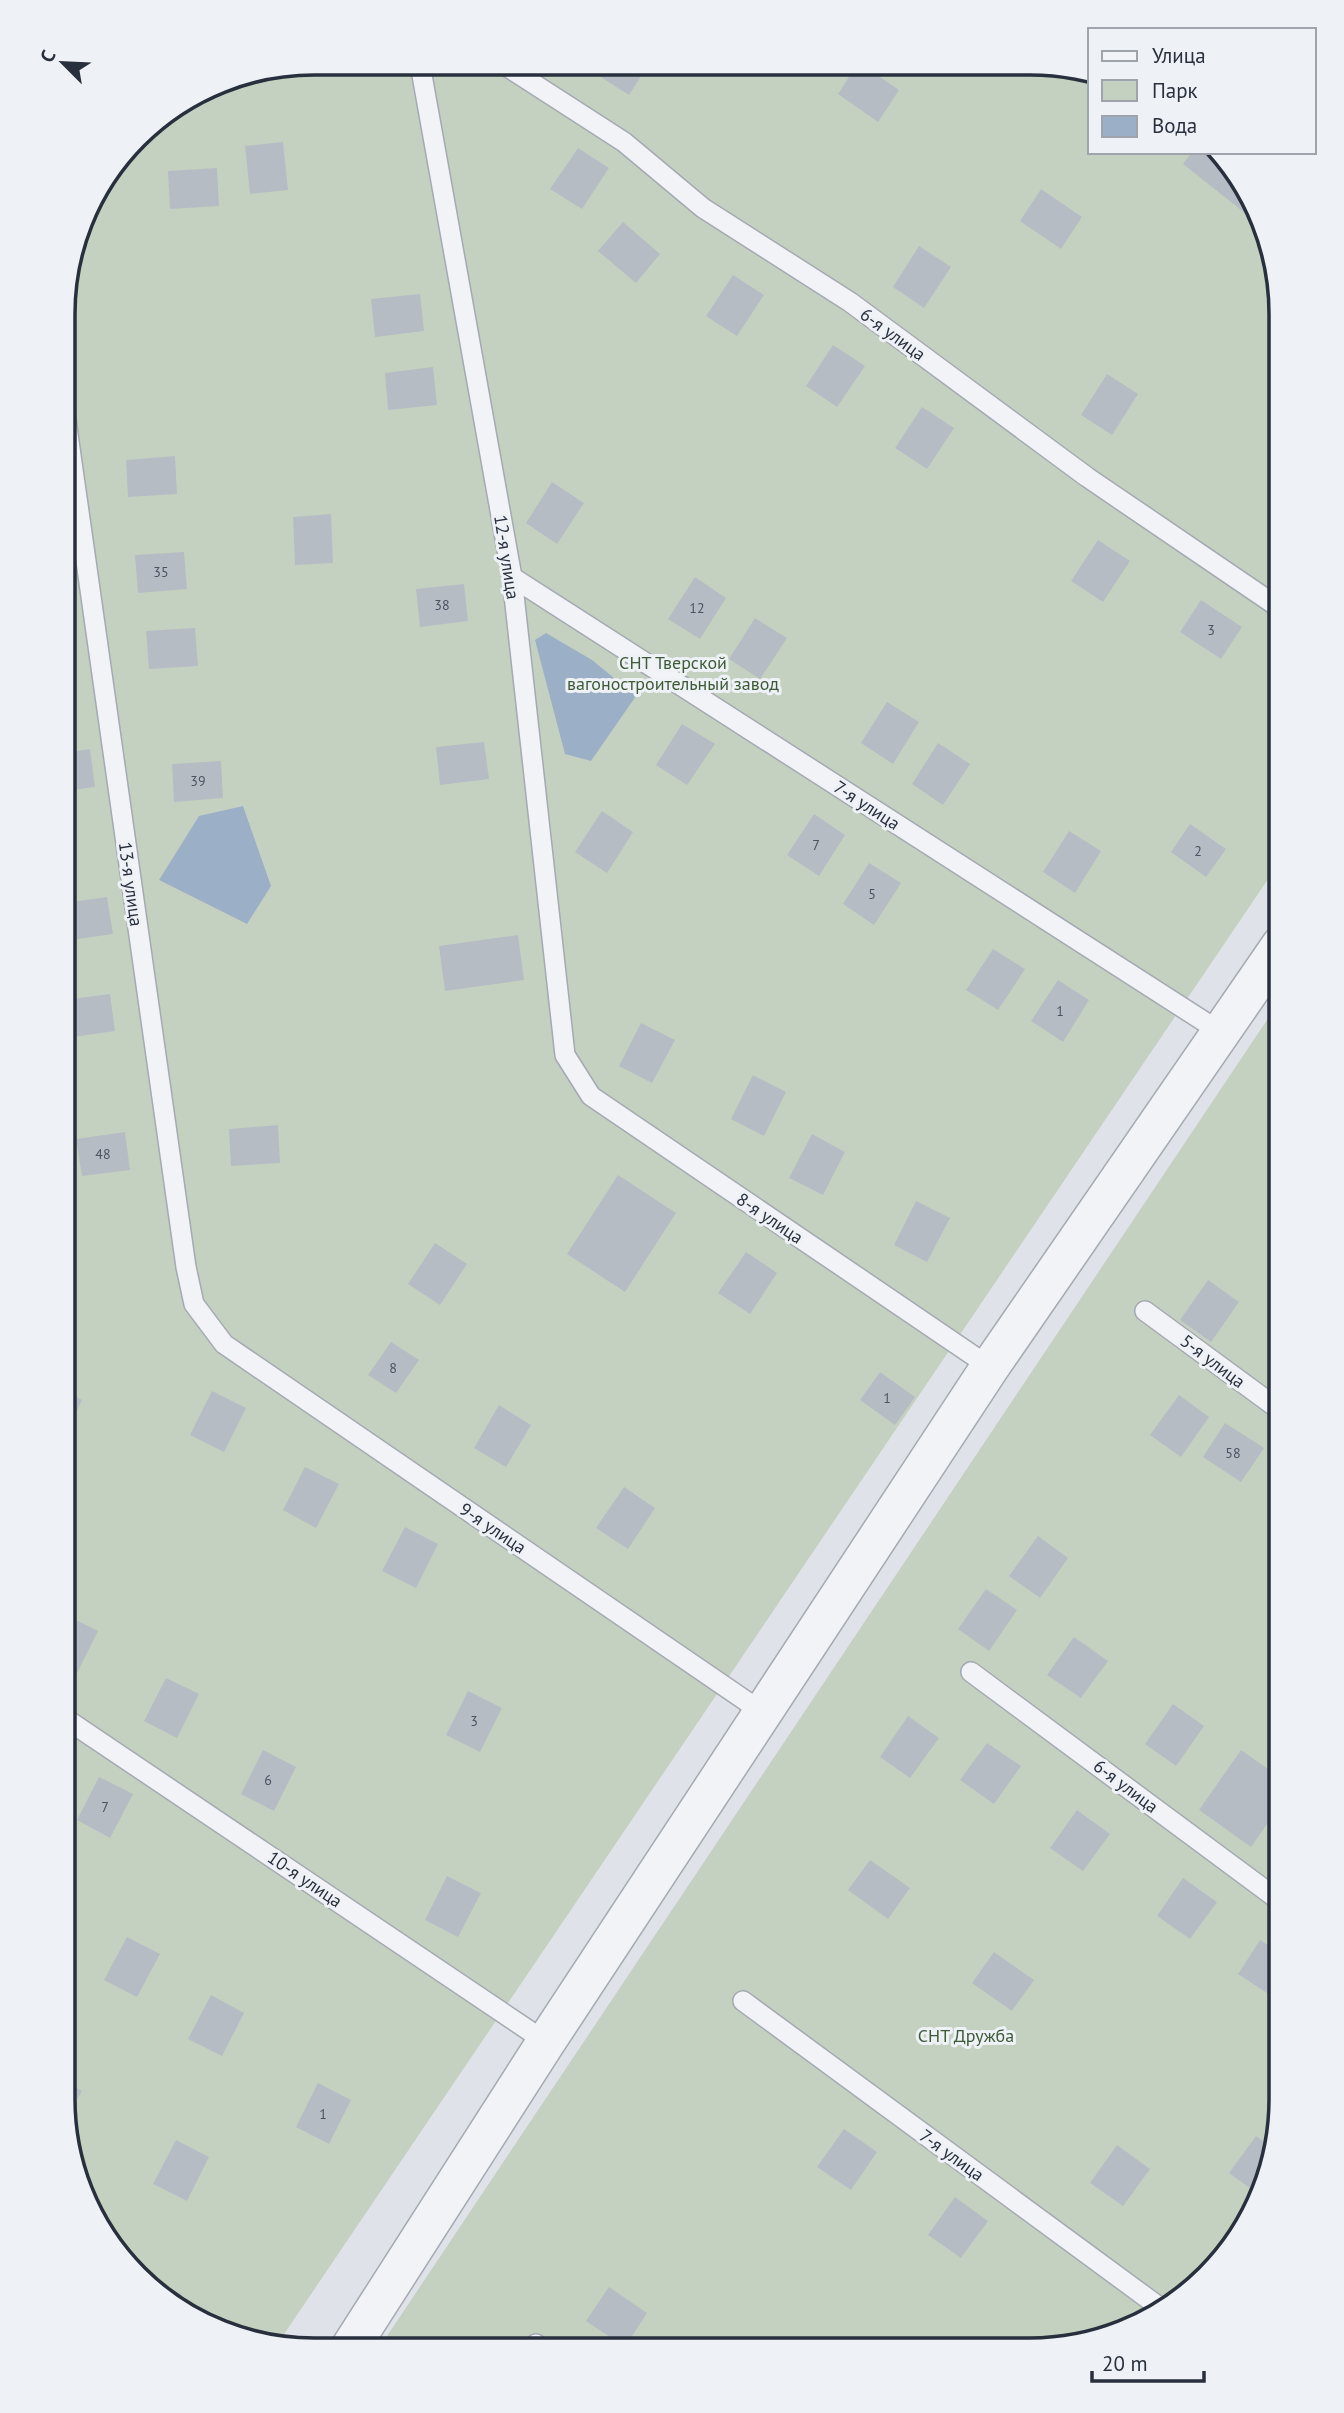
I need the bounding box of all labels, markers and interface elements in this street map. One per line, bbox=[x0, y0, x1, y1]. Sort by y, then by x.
north arrow bbox=[28, 28, 98, 98]
legend bbox=[1088, 28, 1316, 154]
text: Улица bbox=[1152, 42, 1206, 69]
text: С bbox=[34, 46, 61, 66]
text: Парк bbox=[1152, 77, 1198, 104]
text: Вода bbox=[1152, 112, 1197, 139]
street label: 6-я улица bbox=[856, 303, 930, 365]
street label: 12-я улица bbox=[489, 513, 525, 601]
house number: 35 bbox=[153, 563, 169, 581]
house number: 38 bbox=[434, 596, 450, 614]
house number: 12 bbox=[689, 599, 705, 617]
house number: 3 bbox=[1207, 621, 1215, 639]
park label: СНТ Тверской вагоностроительный завод bbox=[567, 651, 779, 695]
house number: 39 bbox=[190, 772, 206, 790]
street label: 7-я улица bbox=[830, 775, 904, 835]
house number: 7 bbox=[812, 836, 820, 854]
street label: 13-я улица bbox=[114, 840, 148, 928]
house number: 2 bbox=[1194, 842, 1202, 860]
house number: 5 bbox=[868, 885, 876, 903]
house number: 1 bbox=[1056, 1002, 1064, 1020]
house number: 48 bbox=[95, 1145, 111, 1163]
street label: 8-я улица bbox=[732, 1187, 808, 1249]
street label: 5-я улица bbox=[1176, 1329, 1250, 1393]
house number: 8 bbox=[389, 1359, 397, 1377]
house number: 1 bbox=[883, 1389, 891, 1407]
house number: 58 bbox=[1225, 1444, 1241, 1462]
street label: 9-я улица bbox=[455, 1497, 531, 1559]
house number: 3 bbox=[470, 1712, 478, 1730]
street label: 6-я улица bbox=[1089, 1754, 1163, 1818]
house number: 6 bbox=[264, 1771, 272, 1789]
house number: 7 bbox=[101, 1798, 109, 1816]
street label: 10-я улица bbox=[263, 1846, 347, 1912]
park label: СНТ Дружба bbox=[918, 2024, 1014, 2047]
house number: 1 bbox=[319, 2105, 327, 2123]
street label: 7-я улица bbox=[915, 2124, 989, 2186]
scale bar bbox=[1092, 2340, 1204, 2384]
text: 20 m bbox=[1102, 2350, 1148, 2377]

